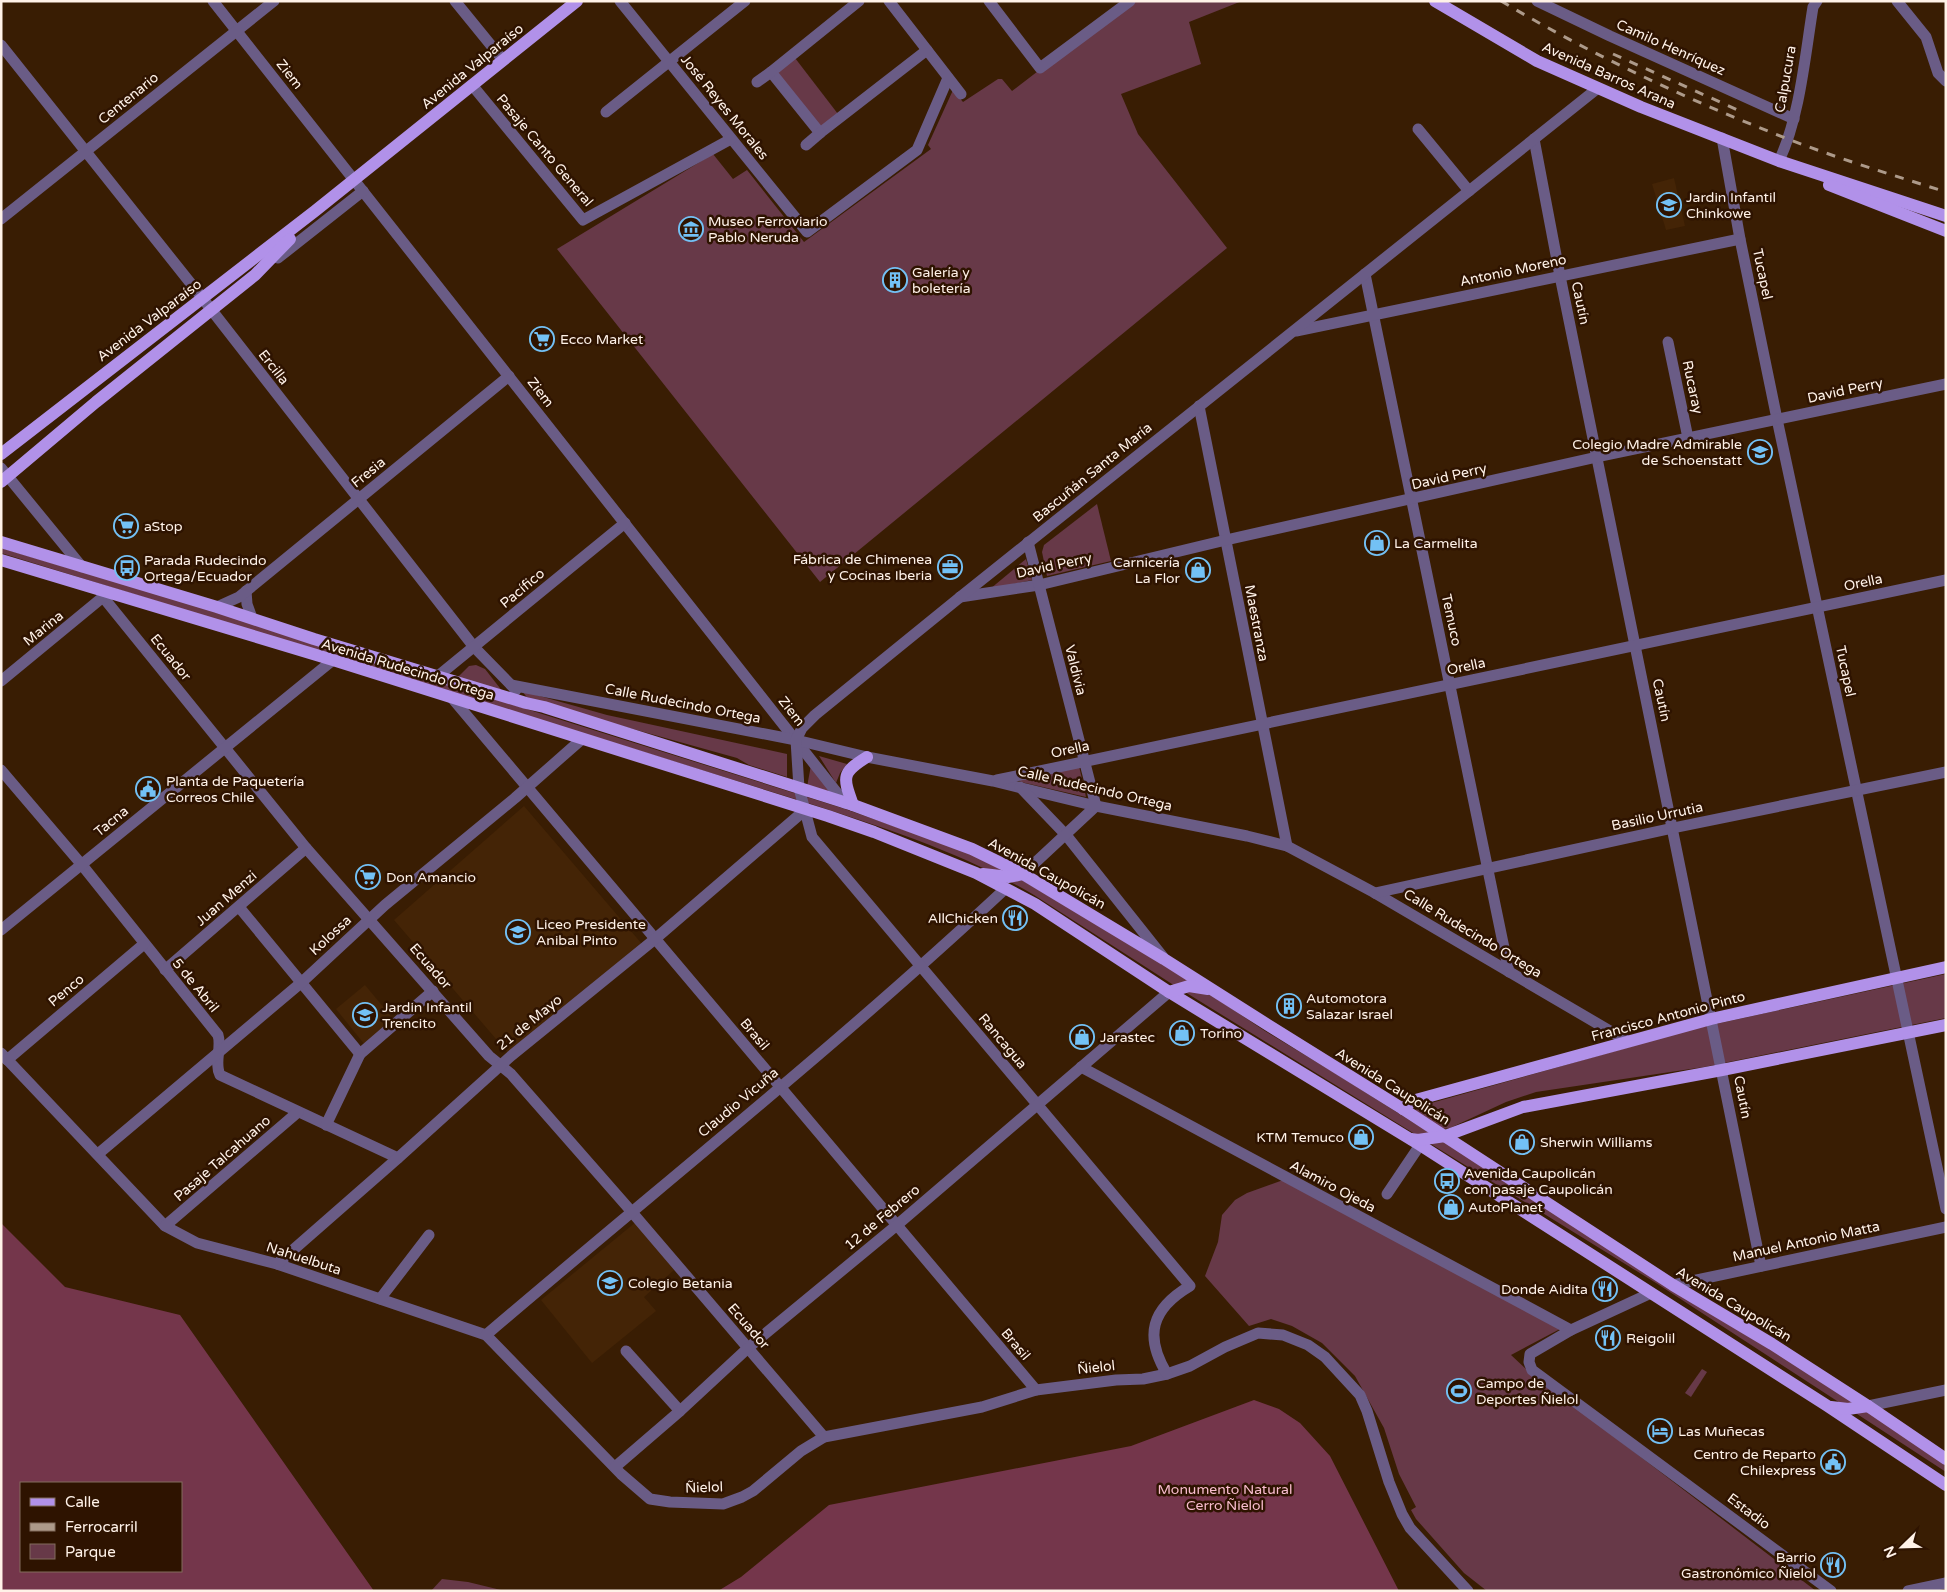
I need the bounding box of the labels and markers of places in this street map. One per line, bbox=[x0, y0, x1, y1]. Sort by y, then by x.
place label: Jardin Infantil Chinkowe bbox=[1686, 189, 1776, 222]
school or university icon: Jardin Infantil Chinkowe bbox=[1656, 192, 1682, 218]
place label: Museo Ferroviario Pablo Neruda bbox=[708, 213, 828, 246]
museum icon: Museo Ferroviario Pablo Neruda bbox=[678, 216, 704, 242]
place label: Galería y boletería bbox=[912, 264, 971, 297]
building icon: Galería y boletería bbox=[882, 267, 908, 293]
supermarket icon: Ecco Market bbox=[529, 326, 555, 352]
place label: Ecco Market bbox=[560, 331, 644, 348]
place label: Colegio Madre Admirable de Schoenstatt bbox=[1572, 436, 1743, 469]
school or university icon: Colegio Madre Admirable de Schoenstatt bbox=[1747, 439, 1773, 465]
supermarket icon: aStop bbox=[113, 513, 139, 539]
place label: aStop bbox=[144, 518, 183, 535]
shop icon: La Carmelita bbox=[1364, 530, 1390, 556]
place label: La Carmelita bbox=[1394, 535, 1478, 552]
place label: Fábrica de Chimenea y Cocinas Iberia bbox=[793, 551, 932, 584]
place label: Parada Rudecindo Ortega/Ecuador bbox=[144, 552, 267, 585]
office icon: Fábrica de Chimenea y Cocinas Iberia bbox=[937, 554, 963, 580]
place label: Carnicería La Flor bbox=[1113, 554, 1181, 587]
bus stop icon: Parada Rudecindo Ortega/Ecuador bbox=[114, 555, 140, 581]
shop icon: Carnicería La Flor bbox=[1185, 557, 1211, 583]
place label: Planta de Paquetería Correos Chile bbox=[166, 773, 304, 806]
public building icon: Planta de Paquetería Correos Chile bbox=[135, 776, 161, 802]
supermarket icon: Don Amancio bbox=[355, 864, 381, 890]
place label: Don Amancio bbox=[386, 869, 476, 886]
restaurant icon: AllChicken bbox=[1002, 905, 1028, 931]
place label: AllChicken bbox=[928, 910, 998, 927]
place label: Liceo Presidente Anibal Pinto bbox=[536, 916, 646, 949]
school or university icon: Liceo Presidente Anibal Pinto bbox=[505, 919, 531, 945]
place label: Automotora Salazar Israel bbox=[1306, 990, 1393, 1023]
building icon: Automotora Salazar Israel bbox=[1276, 993, 1302, 1019]
place label: Jardin Infantil Trencito bbox=[382, 999, 472, 1032]
school or university icon: Jardin Infantil Trencito bbox=[352, 1002, 378, 1028]
shop icon: Torino bbox=[1169, 1020, 1195, 1046]
shop icon: Jarastec bbox=[1069, 1024, 1095, 1050]
place label: Torino bbox=[1200, 1025, 1242, 1042]
place label: Jarastec bbox=[1100, 1029, 1155, 1046]
shop icon: KTM Temuco bbox=[1348, 1124, 1374, 1150]
place label: KTM Temuco bbox=[1256, 1129, 1344, 1146]
shop icon: Sherwin Williams bbox=[1509, 1129, 1535, 1155]
place label: Sherwin Williams bbox=[1540, 1134, 1653, 1151]
place label: Avenida Caupolicán con pasaje Caupolicán bbox=[1464, 1165, 1613, 1198]
bus stop icon: Avenida Caupolicán con pasaje Caupolicán bbox=[1434, 1168, 1460, 1194]
shop icon: AutoPlanet bbox=[1438, 1194, 1464, 1220]
place label: AutoPlanet bbox=[1468, 1199, 1543, 1216]
school or university icon: Colegio Betania bbox=[597, 1270, 623, 1296]
place label: Colegio Betania bbox=[628, 1275, 733, 1292]
restaurant icon: Donde Aidita bbox=[1592, 1276, 1618, 1302]
place label: Donde Aidita bbox=[1501, 1281, 1588, 1298]
restaurant icon: Reigolil bbox=[1595, 1325, 1621, 1351]
place label: Reigolil bbox=[1626, 1330, 1675, 1347]
place label: Campo de Deportes Ñielol bbox=[1476, 1375, 1578, 1408]
sports icon: Campo de Deportes Ñielol bbox=[1446, 1378, 1472, 1404]
hotel icon: Las Muñecas bbox=[1647, 1418, 1673, 1444]
place label: Las Muñecas bbox=[1678, 1423, 1765, 1440]
place label: Centro de Reparto Chilexpress bbox=[1693, 1446, 1816, 1479]
public building icon: Centro de Reparto Chilexpress bbox=[1820, 1449, 1846, 1475]
place label: Barrio Gastronómico Ñielol bbox=[1681, 1549, 1816, 1582]
restaurant icon: Barrio Gastronómico Ñielol bbox=[1820, 1552, 1846, 1578]

